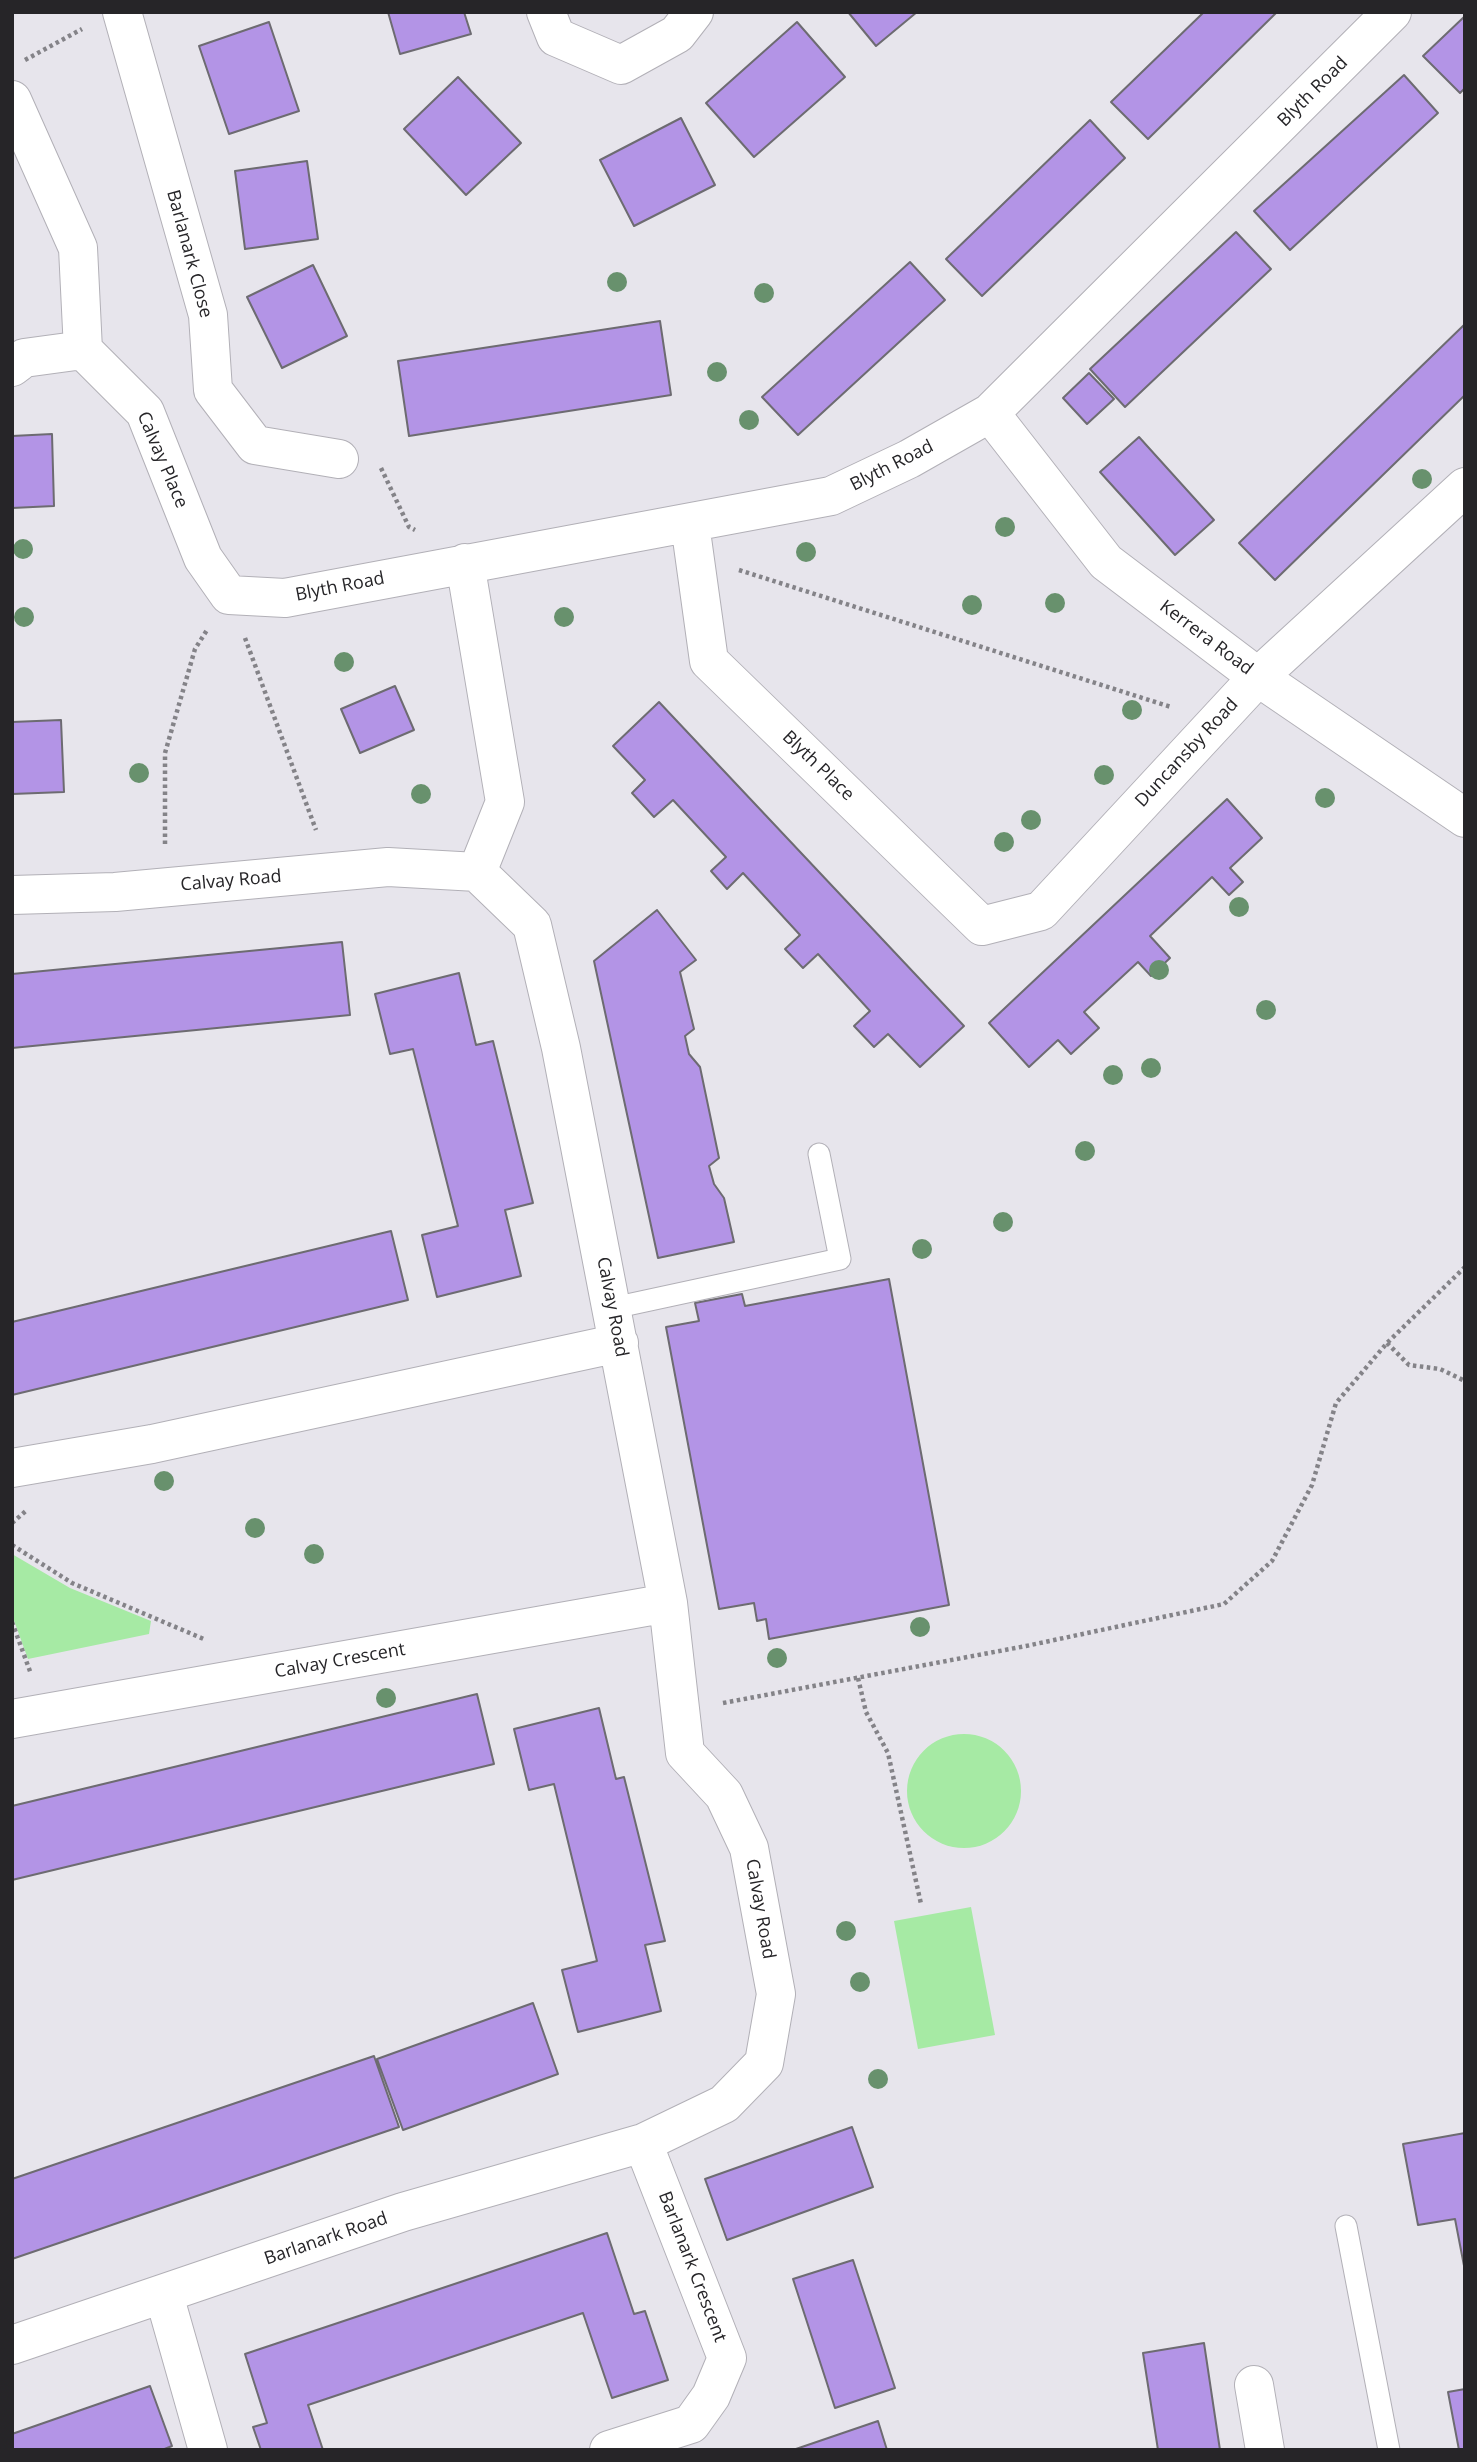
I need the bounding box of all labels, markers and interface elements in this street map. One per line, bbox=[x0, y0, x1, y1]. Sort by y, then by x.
street label: Blyth Road bbox=[1273, 52, 1353, 132]
street label: Barlanark Close bbox=[162, 188, 216, 320]
street label: Calvay Place bbox=[132, 409, 192, 511]
street label: Blyth Road bbox=[847, 436, 937, 496]
street label: Blyth Road bbox=[294, 568, 386, 606]
street label: Kerrera Road bbox=[1155, 596, 1257, 680]
street label: Duncansby Road bbox=[1131, 694, 1243, 812]
street label: Blyth Place bbox=[778, 726, 858, 806]
street label: Calvay Road bbox=[179, 866, 283, 896]
street label: Calvay Road bbox=[592, 1255, 632, 1359]
street label: Calvay Crescent bbox=[273, 1639, 407, 1683]
street label: Calvay Road bbox=[741, 1857, 779, 1961]
street label: Barlanark Crescent bbox=[653, 2189, 731, 2345]
street label: Barlanark Road bbox=[261, 2208, 391, 2270]

